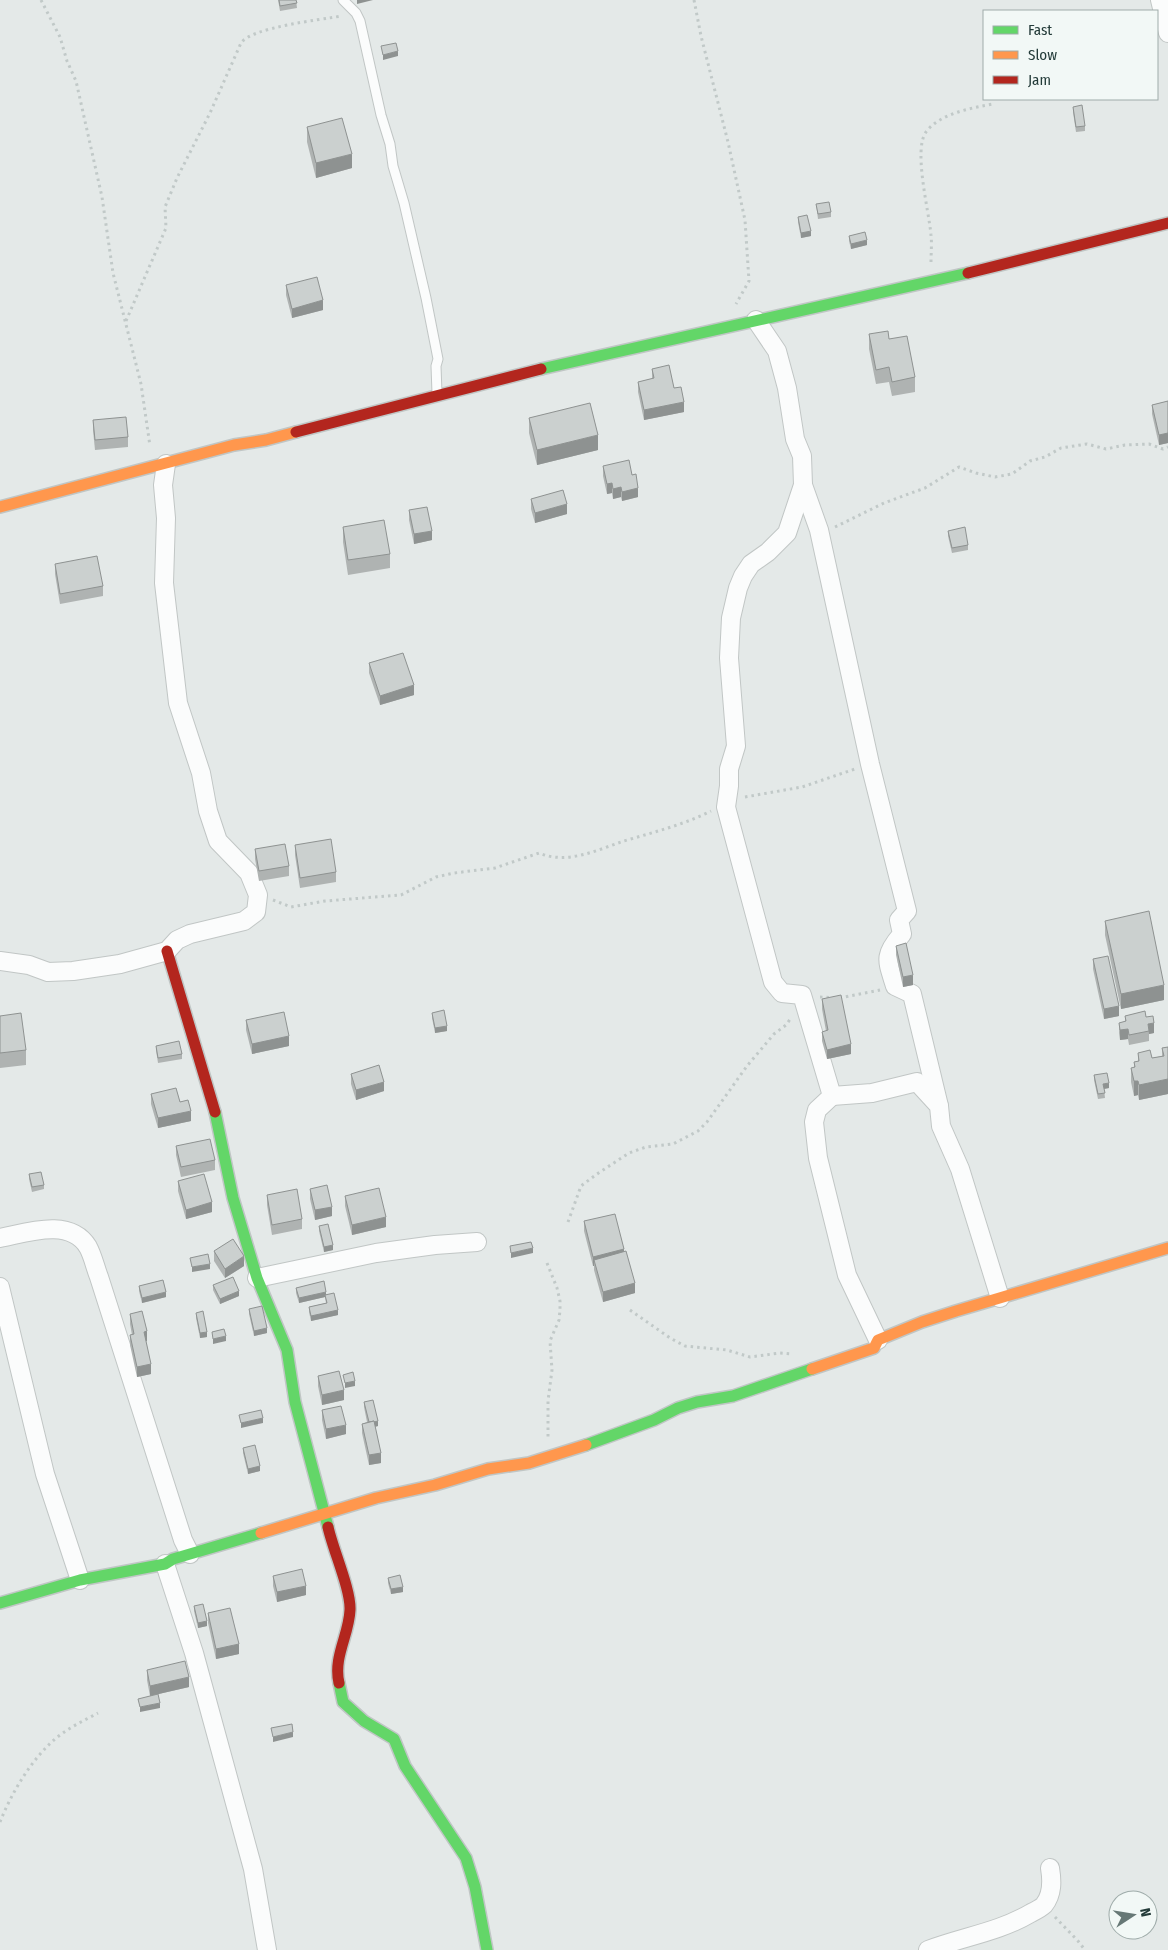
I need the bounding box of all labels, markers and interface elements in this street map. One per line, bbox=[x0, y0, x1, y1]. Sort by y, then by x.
legend bbox=[983, 10, 1158, 100]
text: Fast bbox=[1028, 21, 1052, 39]
text: Slow bbox=[1028, 46, 1057, 64]
text: Jam bbox=[1028, 71, 1051, 89]
north arrow bbox=[1108, 1890, 1158, 1940]
text: N bbox=[1136, 1907, 1154, 1918]

